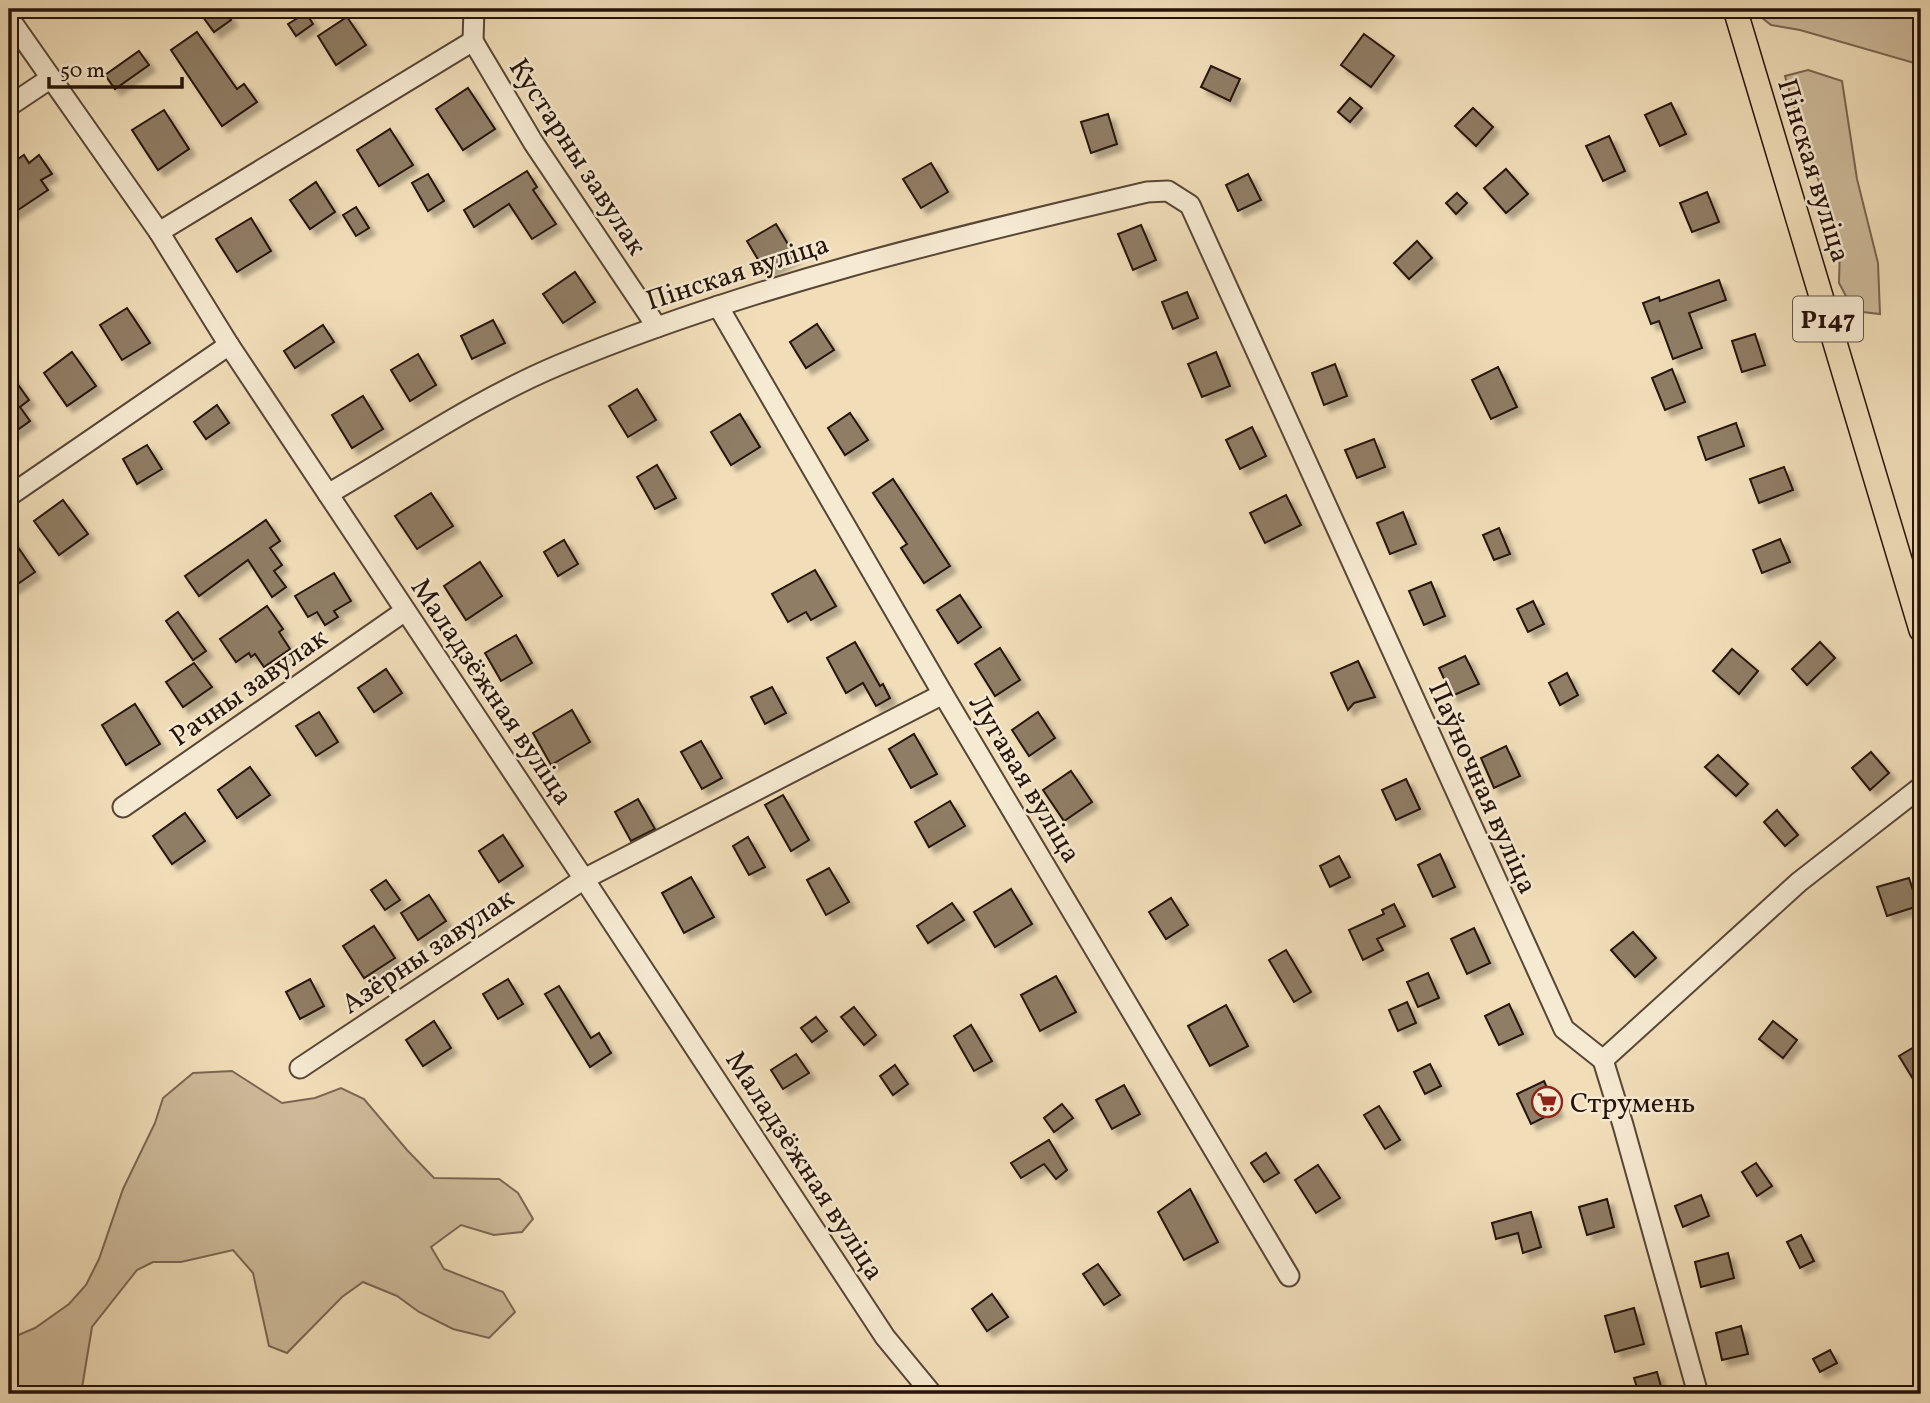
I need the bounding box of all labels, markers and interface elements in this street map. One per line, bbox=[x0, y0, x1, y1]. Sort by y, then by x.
scale bar bbox=[49, 46, 182, 90]
street label: Кустарны завулак bbox=[499, 51, 655, 264]
text: 50 m bbox=[60, 57, 105, 86]
street label: Пінская вуліца bbox=[1766, 74, 1859, 267]
street label: Пінская вуліца bbox=[641, 225, 834, 321]
road number: Р147 bbox=[1793, 296, 1863, 342]
street label: Маладзёжная вуліца bbox=[400, 571, 582, 814]
street label: Рачны завулак bbox=[163, 619, 336, 757]
street label: Паўночная вуліца bbox=[1417, 675, 1546, 901]
street label: Лугавая вуліца bbox=[958, 688, 1090, 871]
street label: Азёрны завулак bbox=[334, 880, 523, 1024]
street label: Маладзёжная вуліца bbox=[715, 1044, 893, 1289]
supermarket icon: Струмень bbox=[1530, 1085, 1564, 1119]
place label: Струмень bbox=[1570, 1085, 1695, 1124]

